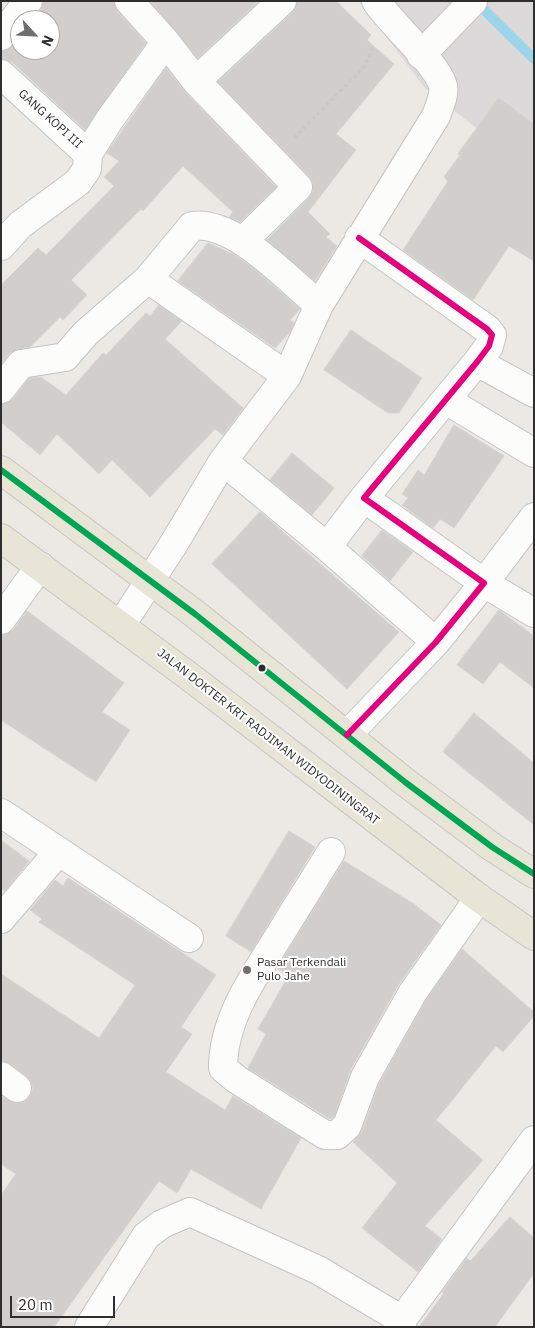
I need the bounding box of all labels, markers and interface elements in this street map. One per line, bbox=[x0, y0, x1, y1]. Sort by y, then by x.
north arrow bbox=[10, 10, 60, 60]
text: N bbox=[37, 33, 58, 49]
street label: GANG KOPI III bbox=[15, 87, 85, 151]
street label: JALAN DOKTER KRT RADJIMAN WIDYODININGRAT bbox=[154, 646, 382, 828]
unlabelled marker bbox=[257, 663, 267, 673]
place label: Pasar Terkendali Pulo Jahe bbox=[257, 956, 346, 984]
marker: Pasar Terkendali Pulo Jahe bbox=[241, 964, 253, 976]
scale bar bbox=[12, 1286, 118, 1318]
text: 20 m bbox=[18, 1295, 53, 1314]

